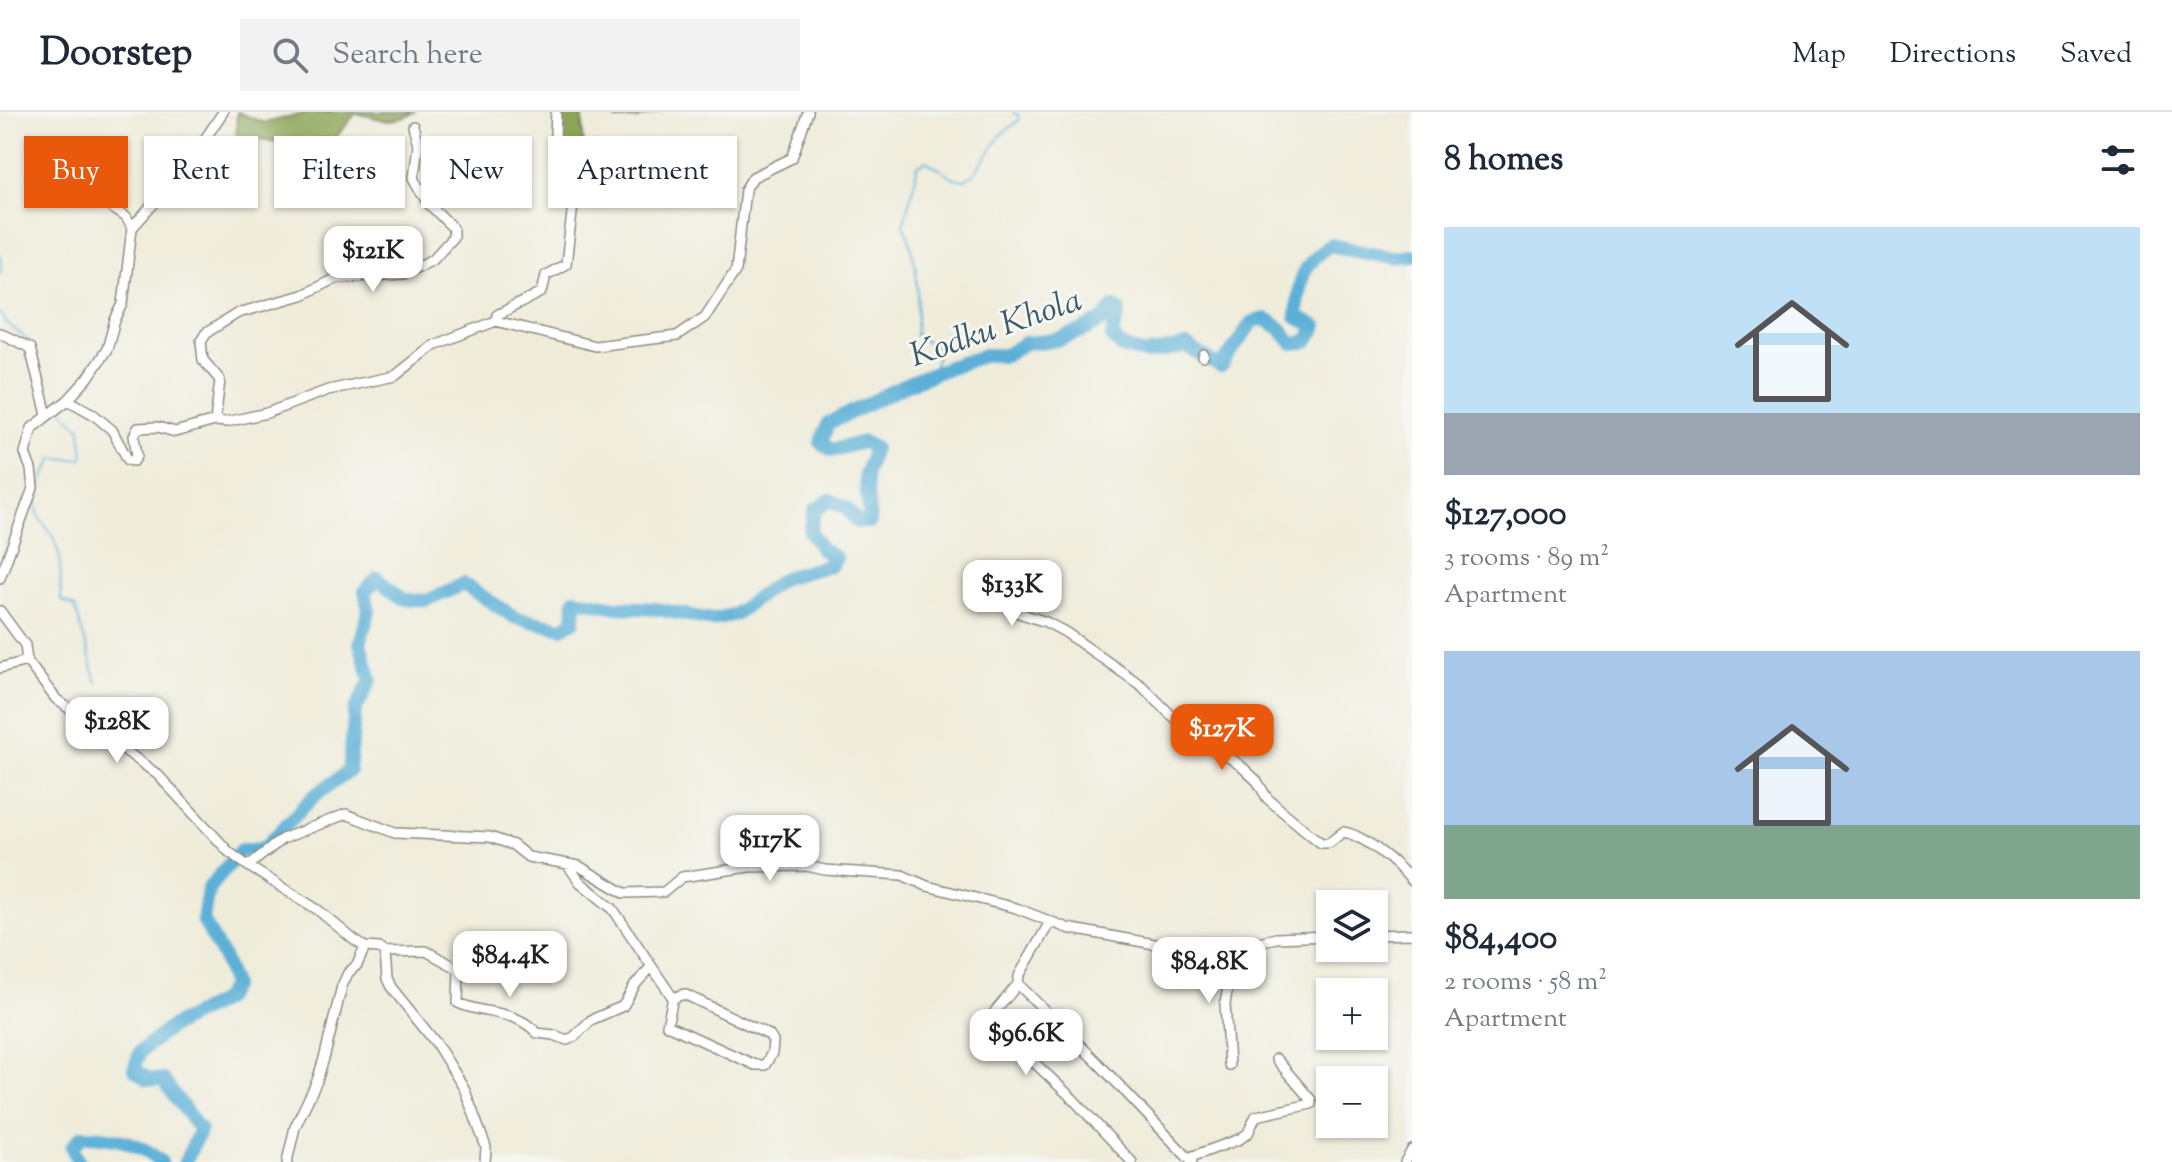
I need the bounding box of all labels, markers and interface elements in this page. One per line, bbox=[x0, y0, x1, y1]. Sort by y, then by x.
search box bbox=[240, 19, 800, 91]
text: Doorstep bbox=[40, 28, 192, 82]
icon: search bbox=[268, 33, 312, 77]
text: Search here bbox=[332, 34, 483, 77]
text: Map bbox=[1792, 35, 1846, 75]
text: Directions bbox=[1890, 35, 2016, 75]
text: Saved bbox=[2060, 35, 2132, 75]
chip: Buy bbox=[24, 136, 128, 208]
chip: Rent bbox=[144, 136, 258, 208]
chip: Filters bbox=[274, 136, 405, 208]
chip: New bbox=[421, 136, 532, 208]
chip: Apartment bbox=[548, 136, 737, 208]
text: 8 homes bbox=[1444, 136, 1563, 185]
icon: filters bbox=[2096, 138, 2140, 182]
pin: $121K bbox=[317, 226, 429, 294]
text: $121K bbox=[342, 233, 404, 270]
water label: Kodku Khola bbox=[904, 277, 1089, 382]
icon: home bbox=[1720, 279, 1864, 423]
text: $127,000 bbox=[1444, 491, 1567, 540]
text: 3 rooms · 89 m² bbox=[1444, 540, 1609, 577]
pin: $133K bbox=[956, 560, 1068, 628]
text: $133K bbox=[981, 567, 1043, 604]
text: Apartment bbox=[1444, 577, 1567, 614]
pin: $128K bbox=[61, 697, 173, 765]
icon: home bbox=[1720, 703, 1864, 847]
text: $128K bbox=[84, 704, 150, 741]
pin: $127K bbox=[1166, 704, 1278, 772]
text: $127K bbox=[1189, 711, 1255, 748]
pin: $117K bbox=[714, 815, 826, 883]
text: $117K bbox=[738, 822, 802, 859]
map controls bbox=[1316, 890, 1388, 1138]
button: layers bbox=[1316, 890, 1388, 962]
text: $84,400 bbox=[1444, 915, 1557, 964]
pin: $84.4K bbox=[445, 931, 575, 999]
pin: $84.8K bbox=[1144, 937, 1274, 1005]
text: $84.4K bbox=[471, 938, 549, 975]
text: $84.8K bbox=[1170, 944, 1248, 981]
text: 2 rooms · 58 m² bbox=[1444, 964, 1607, 1001]
button: + bbox=[1316, 978, 1388, 1050]
text: Apartment bbox=[1444, 1001, 1567, 1038]
pin: $96.6K bbox=[961, 1009, 1091, 1077]
text: $96.6K bbox=[988, 1016, 1064, 1053]
button: − bbox=[1316, 1066, 1388, 1138]

